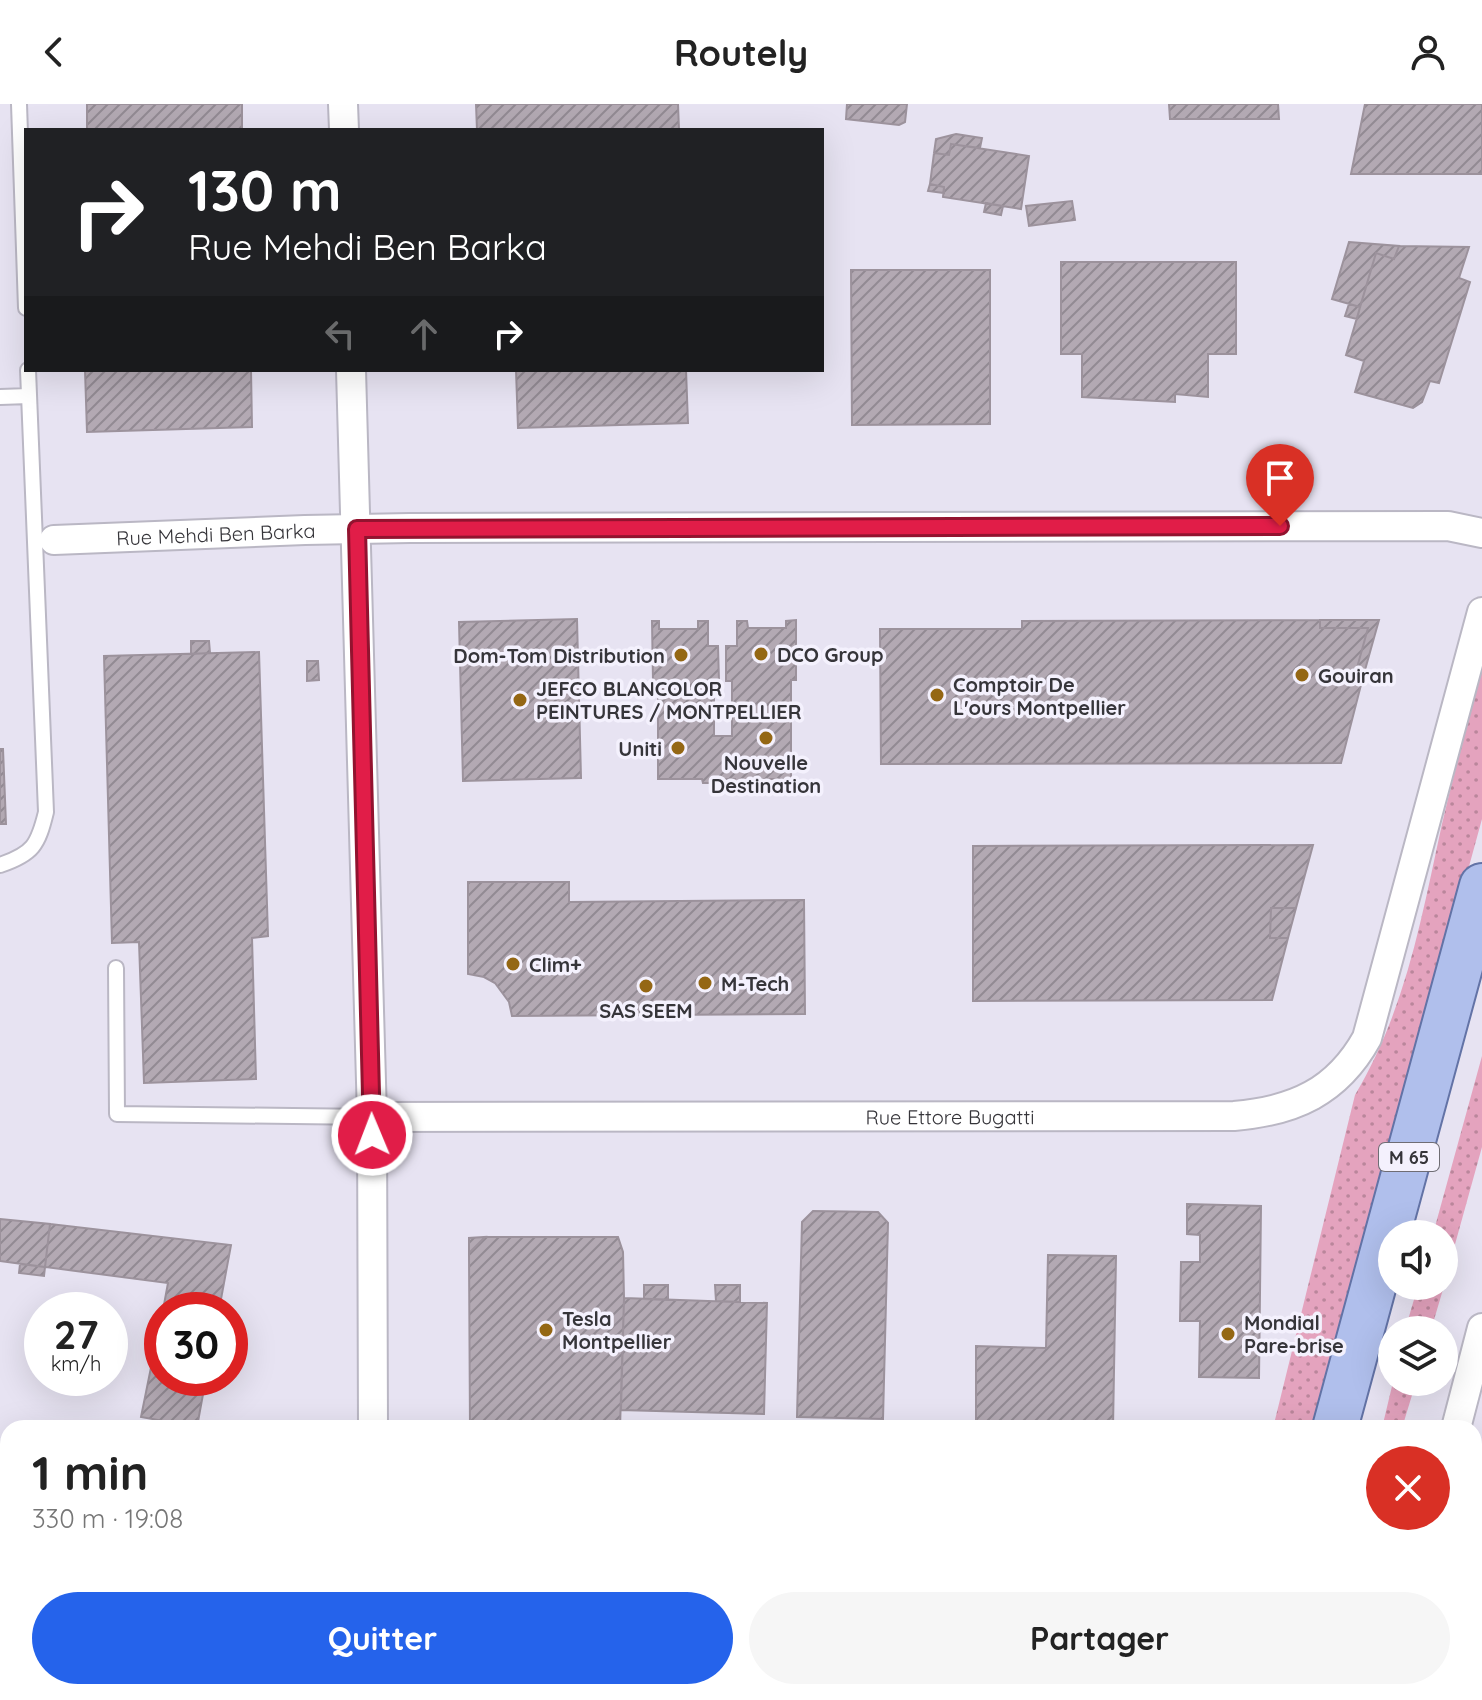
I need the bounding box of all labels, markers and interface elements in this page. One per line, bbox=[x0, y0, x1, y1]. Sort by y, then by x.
icon: back bbox=[32, 30, 76, 74]
text: Routely bbox=[674, 30, 808, 75]
icon: person bbox=[1406, 30, 1450, 74]
text: 130 m bbox=[188, 155, 342, 225]
icon: right bbox=[56, 160, 160, 264]
text: Rue Mehdi Ben Barka bbox=[188, 224, 547, 269]
icon: left bbox=[318, 312, 362, 356]
icon: ahead bbox=[402, 312, 446, 356]
icon: right bbox=[486, 312, 530, 356]
pin bbox=[1246, 444, 1314, 526]
icon: arrive bbox=[1258, 456, 1302, 500]
street label: Rue Mehdi Ben Barka bbox=[116, 517, 316, 550]
place label: DCO Group bbox=[777, 642, 884, 667]
place label: Dom-Tom Distribution bbox=[453, 643, 665, 668]
marker: DCO Group bbox=[752, 645, 770, 663]
marker: Dom-Tom Distribution bbox=[672, 646, 690, 664]
place label: Gouiran bbox=[1318, 663, 1394, 688]
marker: Gouiran bbox=[1293, 666, 1311, 684]
place label: Comptoir De L'ours Montpellier bbox=[953, 672, 1126, 720]
place label: JEFCO BLANCOLOR PEINTURES / MONTPELLIER bbox=[536, 676, 802, 724]
marker: Comptoir De L'ours Montpellier bbox=[928, 686, 946, 704]
marker: JEFCO BLANCOLOR PEINTURES / MONTPELLIER bbox=[511, 691, 529, 709]
marker: Nouvelle Destination bbox=[757, 729, 775, 747]
place label: Uniti bbox=[618, 736, 662, 761]
marker: Uniti bbox=[669, 739, 687, 757]
place label: Nouvelle Destination bbox=[711, 750, 821, 798]
place label: Clim+ bbox=[529, 952, 582, 977]
marker: Clim+ bbox=[504, 955, 522, 973]
place label: M-Tech bbox=[721, 971, 789, 996]
marker: M-Tech bbox=[696, 974, 714, 992]
marker: SAS SEEM bbox=[637, 977, 655, 995]
place label: SAS SEEM bbox=[599, 998, 693, 1023]
position arrow bbox=[330, 1093, 414, 1177]
street label: Rue Ettore Bugatti bbox=[866, 1104, 1034, 1129]
road number: M 65 bbox=[1379, 1143, 1439, 1171]
map controls bbox=[1378, 1220, 1458, 1396]
button: sound bbox=[1378, 1220, 1458, 1300]
speed limit sign: 30 bbox=[144, 1292, 248, 1396]
place label: Tesla Montpellier bbox=[562, 1306, 672, 1354]
text: 27 bbox=[54, 1309, 98, 1359]
place label: Mondial Pare-brise bbox=[1244, 1310, 1344, 1358]
button: layers bbox=[1378, 1316, 1458, 1396]
marker: Tesla Montpellier bbox=[537, 1321, 555, 1339]
marker: Mondial Pare-brise bbox=[1219, 1325, 1237, 1343]
text: km/h bbox=[51, 1351, 101, 1376]
text: 1 min bbox=[32, 1442, 148, 1502]
button: close bbox=[1366, 1446, 1450, 1530]
text: 330 m · 19:08 bbox=[32, 1502, 183, 1535]
button: Quitter bbox=[32, 1592, 733, 1684]
button: Partager bbox=[749, 1592, 1450, 1684]

